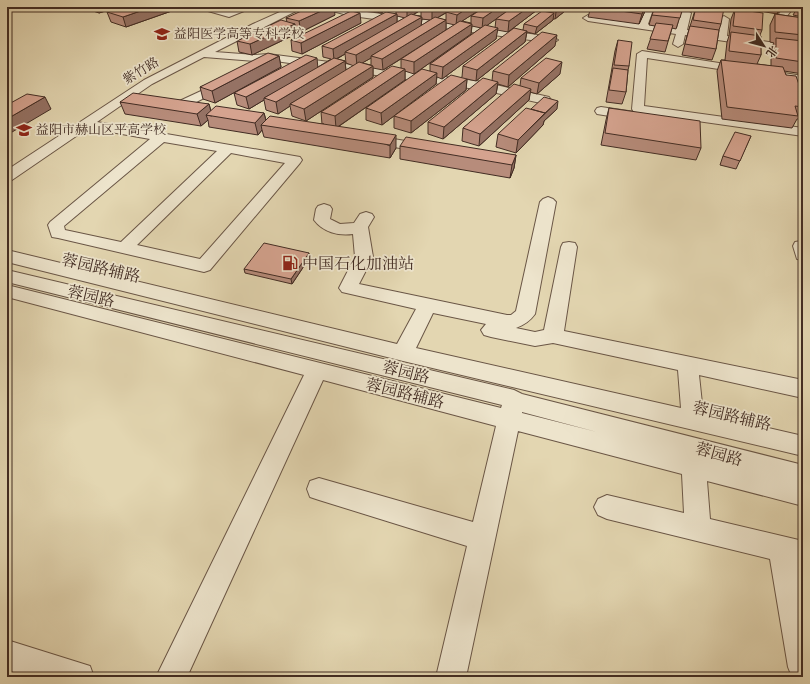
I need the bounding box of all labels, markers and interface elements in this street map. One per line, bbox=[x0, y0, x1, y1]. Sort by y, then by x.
school or university icon: 益阳医学高等专科学校 bbox=[153, 25, 171, 43]
place label: 益阳医学高等专科学校 bbox=[174, 26, 304, 42]
north arrow bbox=[744, 26, 784, 66]
text: 北 bbox=[763, 43, 780, 60]
street label: 紫竹路 bbox=[120, 54, 162, 88]
school or university icon: 益阳市赫山区平高学校 bbox=[15, 121, 33, 139]
place label: 益阳市赫山区平高学校 bbox=[36, 122, 166, 138]
street label: 蓉园路辅路 bbox=[60, 250, 142, 286]
fuel station icon: 中国石化加油站 bbox=[281, 254, 299, 272]
place label: 中国石化加油站 bbox=[302, 254, 414, 273]
street label: 蓉园路 bbox=[65, 281, 117, 311]
street label: 蓉园路 bbox=[380, 357, 432, 387]
street label: 蓉园路辅路 bbox=[364, 374, 446, 412]
street label: 蓉园路辅路 bbox=[691, 398, 773, 434]
street label: 蓉园路 bbox=[693, 439, 745, 469]

